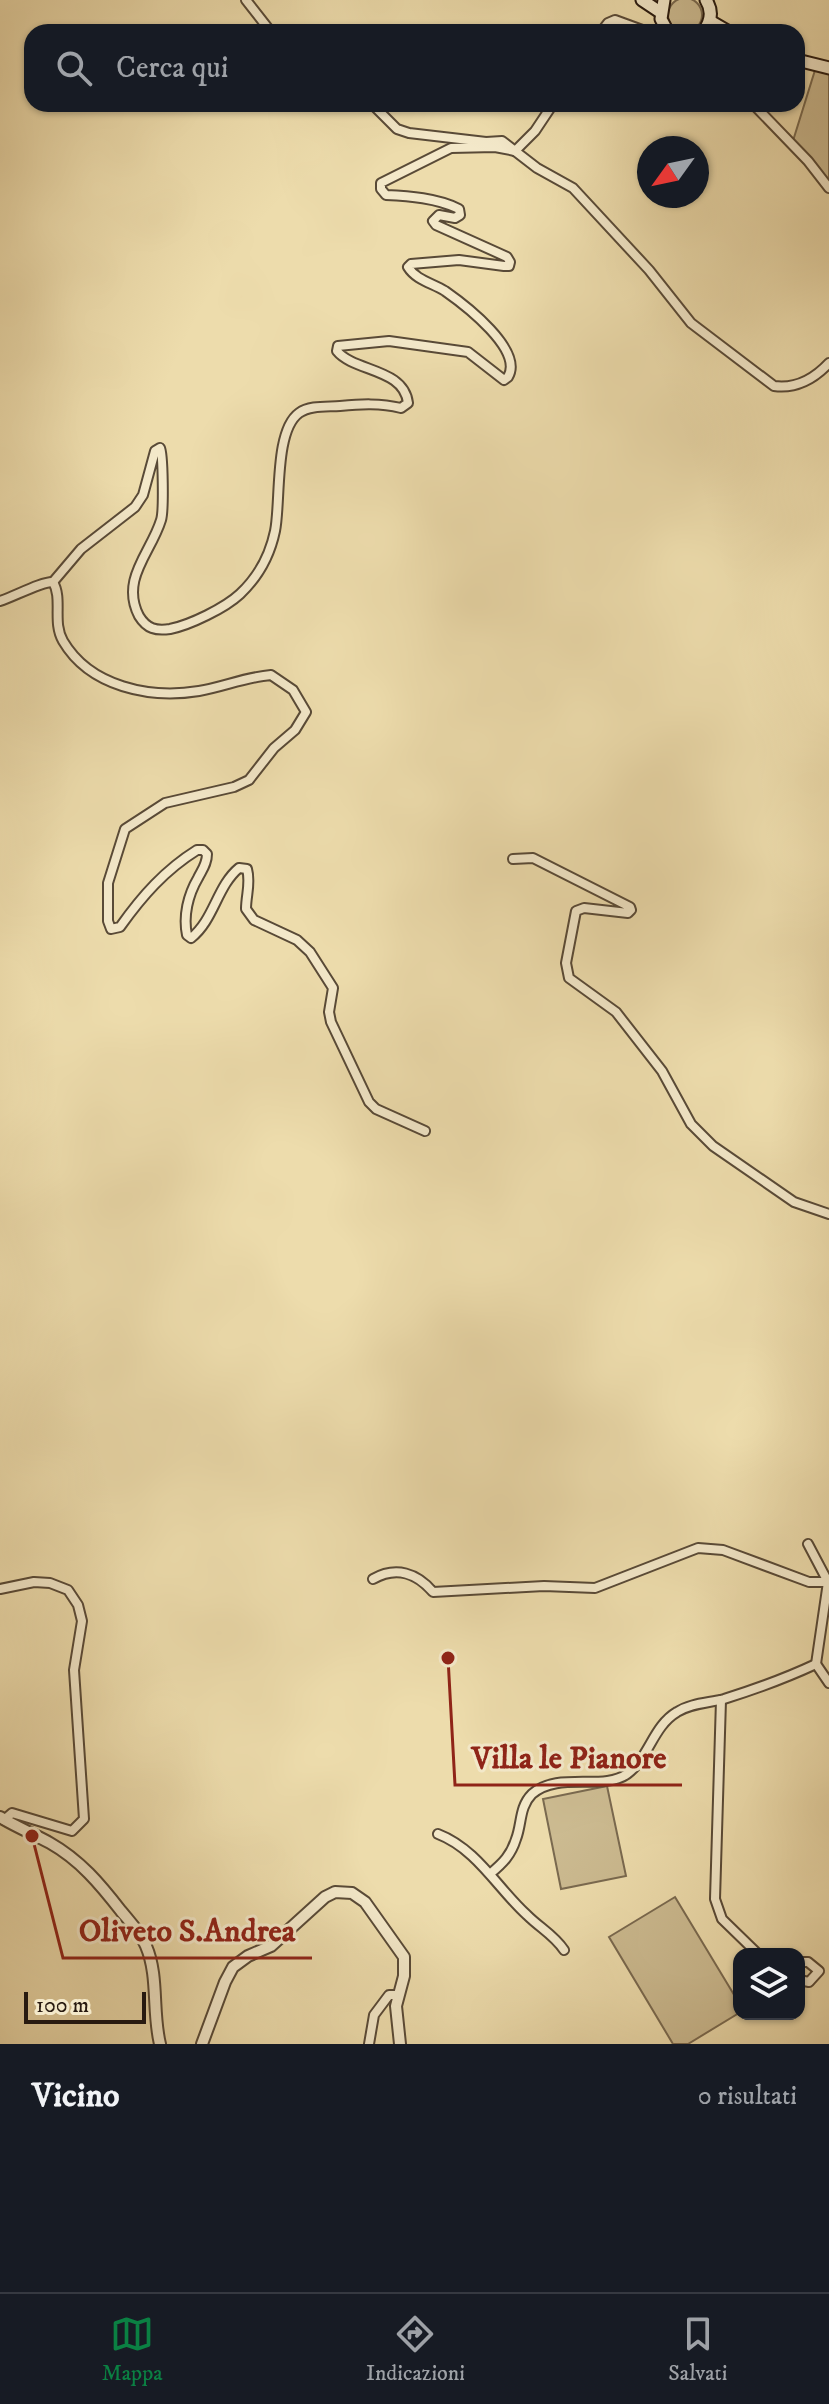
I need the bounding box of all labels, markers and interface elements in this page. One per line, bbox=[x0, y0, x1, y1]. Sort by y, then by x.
search box bbox=[24, 24, 805, 112]
icon: search bbox=[52, 46, 96, 90]
text: Cerca qui bbox=[116, 50, 229, 87]
north arrow bbox=[637, 136, 709, 208]
callout: Villa le Pianore bbox=[455, 1729, 682, 1785]
text: Villa le Pianore bbox=[469, 1739, 667, 1779]
callout: Oliveto S.Andrea bbox=[63, 1902, 312, 1958]
text: Oliveto S.Andrea bbox=[79, 1912, 296, 1952]
map controls bbox=[733, 1948, 805, 2020]
button: layers bbox=[733, 1948, 805, 2020]
scale bar bbox=[24, 1988, 146, 2024]
text: 100 m bbox=[36, 1992, 89, 2019]
text: Vicino bbox=[32, 2075, 120, 2117]
text: 0 risultati bbox=[698, 2080, 797, 2113]
tab: Mappa bbox=[102, 2312, 163, 2387]
tab: Indicazioni bbox=[366, 2312, 465, 2387]
tab: Salvati bbox=[668, 2312, 727, 2387]

